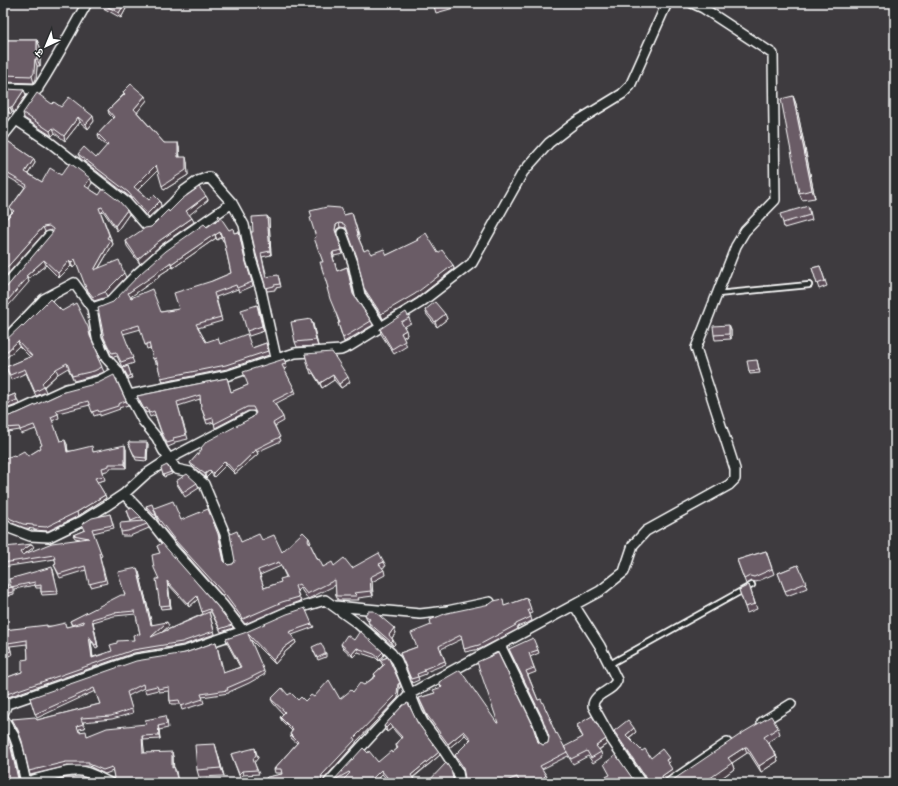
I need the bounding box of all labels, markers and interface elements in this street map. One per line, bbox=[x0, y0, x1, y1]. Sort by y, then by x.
north arrow bbox=[26, 26, 66, 66]
text: उ bbox=[32, 43, 49, 60]

